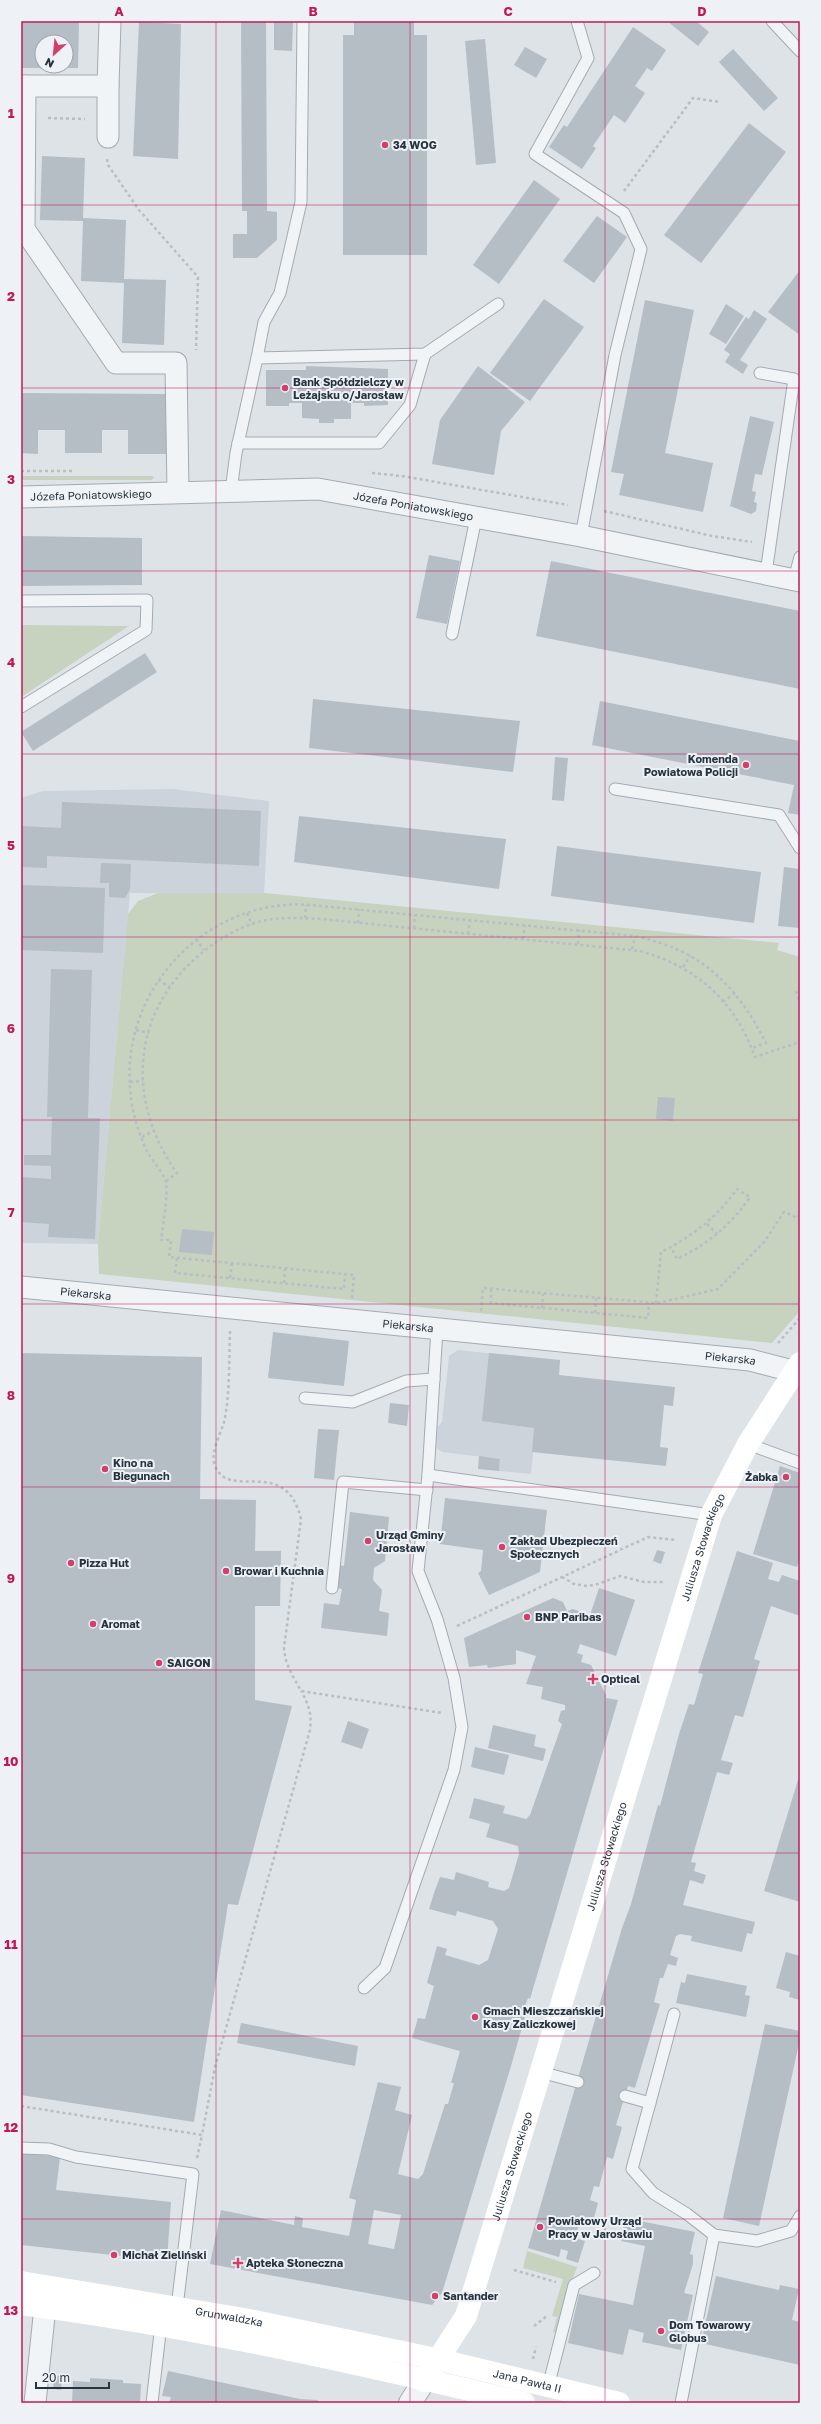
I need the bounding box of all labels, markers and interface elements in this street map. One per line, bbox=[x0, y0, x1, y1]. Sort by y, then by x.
text: A bbox=[114, 3, 124, 19]
text: B bbox=[308, 3, 318, 19]
text: C bbox=[503, 3, 513, 19]
text: D bbox=[697, 3, 707, 19]
north arrow bbox=[34, 34, 74, 74]
text: N bbox=[43, 56, 56, 71]
text: 1 bbox=[8, 105, 15, 121]
place label: 34 WOG bbox=[393, 138, 437, 151]
marker: 34 WOG bbox=[380, 140, 390, 150]
text: 2 bbox=[7, 288, 15, 304]
place label: Bank Spółdzielczy w Leżajsku o/Jarosław bbox=[293, 375, 405, 401]
marker: Bank Spółdzielczy w Leżajsku o/Jarosław bbox=[280, 383, 290, 393]
text: 3 bbox=[7, 471, 15, 487]
street label: Józefa Poniatowskiego bbox=[30, 486, 152, 503]
street label: Józefa Poniatowskiego bbox=[353, 488, 475, 523]
text: 4 bbox=[7, 654, 15, 670]
place label: Komenda Powiatowa Policji bbox=[644, 752, 738, 778]
marker: Komenda Powiatowa Policji bbox=[741, 760, 751, 770]
text: 5 bbox=[7, 837, 15, 853]
text: 6 bbox=[7, 1020, 15, 1036]
text: 7 bbox=[7, 1204, 15, 1220]
street label: Piekarska bbox=[60, 1284, 112, 1302]
street label: Piekarska bbox=[382, 1316, 434, 1334]
street label: Piekarska bbox=[704, 1349, 758, 1367]
text: 8 bbox=[7, 1387, 15, 1403]
place label: Kino na Biegunach bbox=[113, 1456, 170, 1482]
marker: Kino na Biegunach bbox=[100, 1464, 110, 1474]
place label: Żabka bbox=[745, 1470, 778, 1483]
marker: Żabka bbox=[781, 1472, 791, 1482]
street label: Juliusza Słowackiego bbox=[678, 1490, 727, 1603]
place label: Urząd Gminy Jarosław bbox=[376, 1528, 444, 1554]
place label: Zakład Ubezpieczeń Społecznych bbox=[510, 1534, 618, 1560]
marker: Urząd Gminy Jarosław bbox=[363, 1536, 373, 1546]
marker: Zakład Ubezpieczeń Społecznych bbox=[497, 1542, 507, 1552]
place label: Pizza Hut bbox=[79, 1556, 130, 1569]
marker: Pizza Hut bbox=[66, 1558, 76, 1568]
place label: Browar i Kuchnia bbox=[234, 1564, 324, 1577]
marker: Browar i Kuchnia bbox=[221, 1566, 231, 1576]
text: 9 bbox=[7, 1570, 15, 1586]
place label: BNP Paribas bbox=[535, 1610, 601, 1623]
marker: BNP Paribas bbox=[522, 1612, 532, 1622]
place label: Aromat bbox=[101, 1617, 141, 1630]
marker: Aromat bbox=[88, 1619, 98, 1629]
place label: SAIGON bbox=[167, 1656, 211, 1669]
marker: SAIGON bbox=[154, 1658, 164, 1668]
place label: Optical bbox=[601, 1672, 640, 1685]
marker: Optical bbox=[588, 1674, 598, 1684]
text: 10 bbox=[3, 1753, 19, 1769]
street label: Juliusza Słowackiego bbox=[583, 1800, 629, 1912]
text: 11 bbox=[4, 1936, 18, 1952]
place label: Gmach Mieszczańskiej Kasy Zaliczkowej bbox=[483, 2004, 604, 2030]
marker: Gmach Mieszczańskiej Kasy Zaliczkowej bbox=[470, 2012, 480, 2022]
street label: Juliusza Słowackiego bbox=[489, 2110, 534, 2222]
text: 12 bbox=[4, 2119, 18, 2135]
place label: Powiatowy Urząd Pracy w Jarosławiu bbox=[548, 2214, 652, 2240]
marker: Powiatowy Urząd Pracy w Jarosławiu bbox=[535, 2222, 545, 2232]
place label: Michał Zieliński bbox=[122, 2248, 206, 2261]
marker: Michał Zieliński bbox=[109, 2250, 119, 2260]
place label: Apteka Słoneczna bbox=[246, 2256, 343, 2269]
marker: Apteka Słoneczna bbox=[233, 2258, 243, 2268]
place label: Santander bbox=[443, 2289, 499, 2302]
marker: Santander bbox=[430, 2291, 440, 2301]
text: 13 bbox=[4, 2302, 18, 2318]
street label: Grunwaldzka bbox=[194, 2304, 264, 2329]
place label: Dom Towarowy Globus bbox=[669, 2318, 751, 2344]
marker: Dom Towarowy Globus bbox=[656, 2326, 666, 2336]
scale bar bbox=[36, 2364, 109, 2390]
street label: Jana Pawła II bbox=[492, 2366, 563, 2395]
text: 20 m bbox=[42, 2370, 70, 2385]

